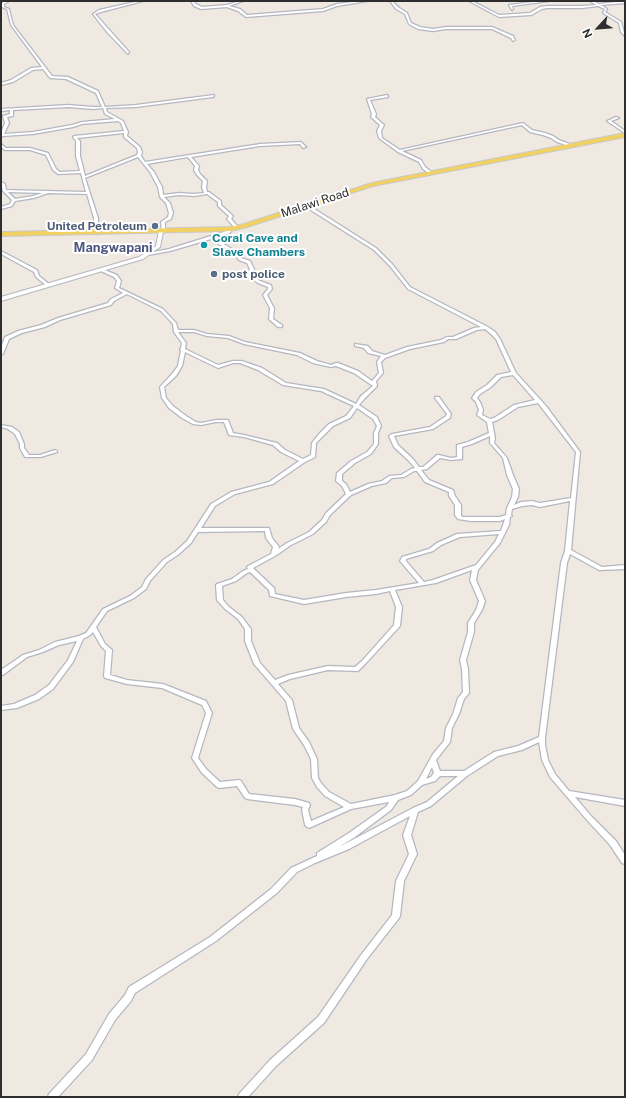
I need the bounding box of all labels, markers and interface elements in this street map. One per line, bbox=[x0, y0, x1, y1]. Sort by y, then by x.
north arrow bbox=[578, 8, 618, 48]
text: N bbox=[580, 27, 594, 40]
street label: Malawi Road bbox=[279, 185, 351, 221]
place label: United Petroleum bbox=[47, 219, 147, 233]
marker: United Petroleum bbox=[150, 221, 160, 231]
place label: Coral Cave and Slave Chambers bbox=[212, 231, 305, 259]
district label: Mangwapani bbox=[73, 240, 153, 256]
marker: Coral Cave and Slave Chambers bbox=[199, 240, 209, 250]
place label: post police bbox=[222, 267, 285, 281]
marker: post police bbox=[209, 269, 219, 279]

